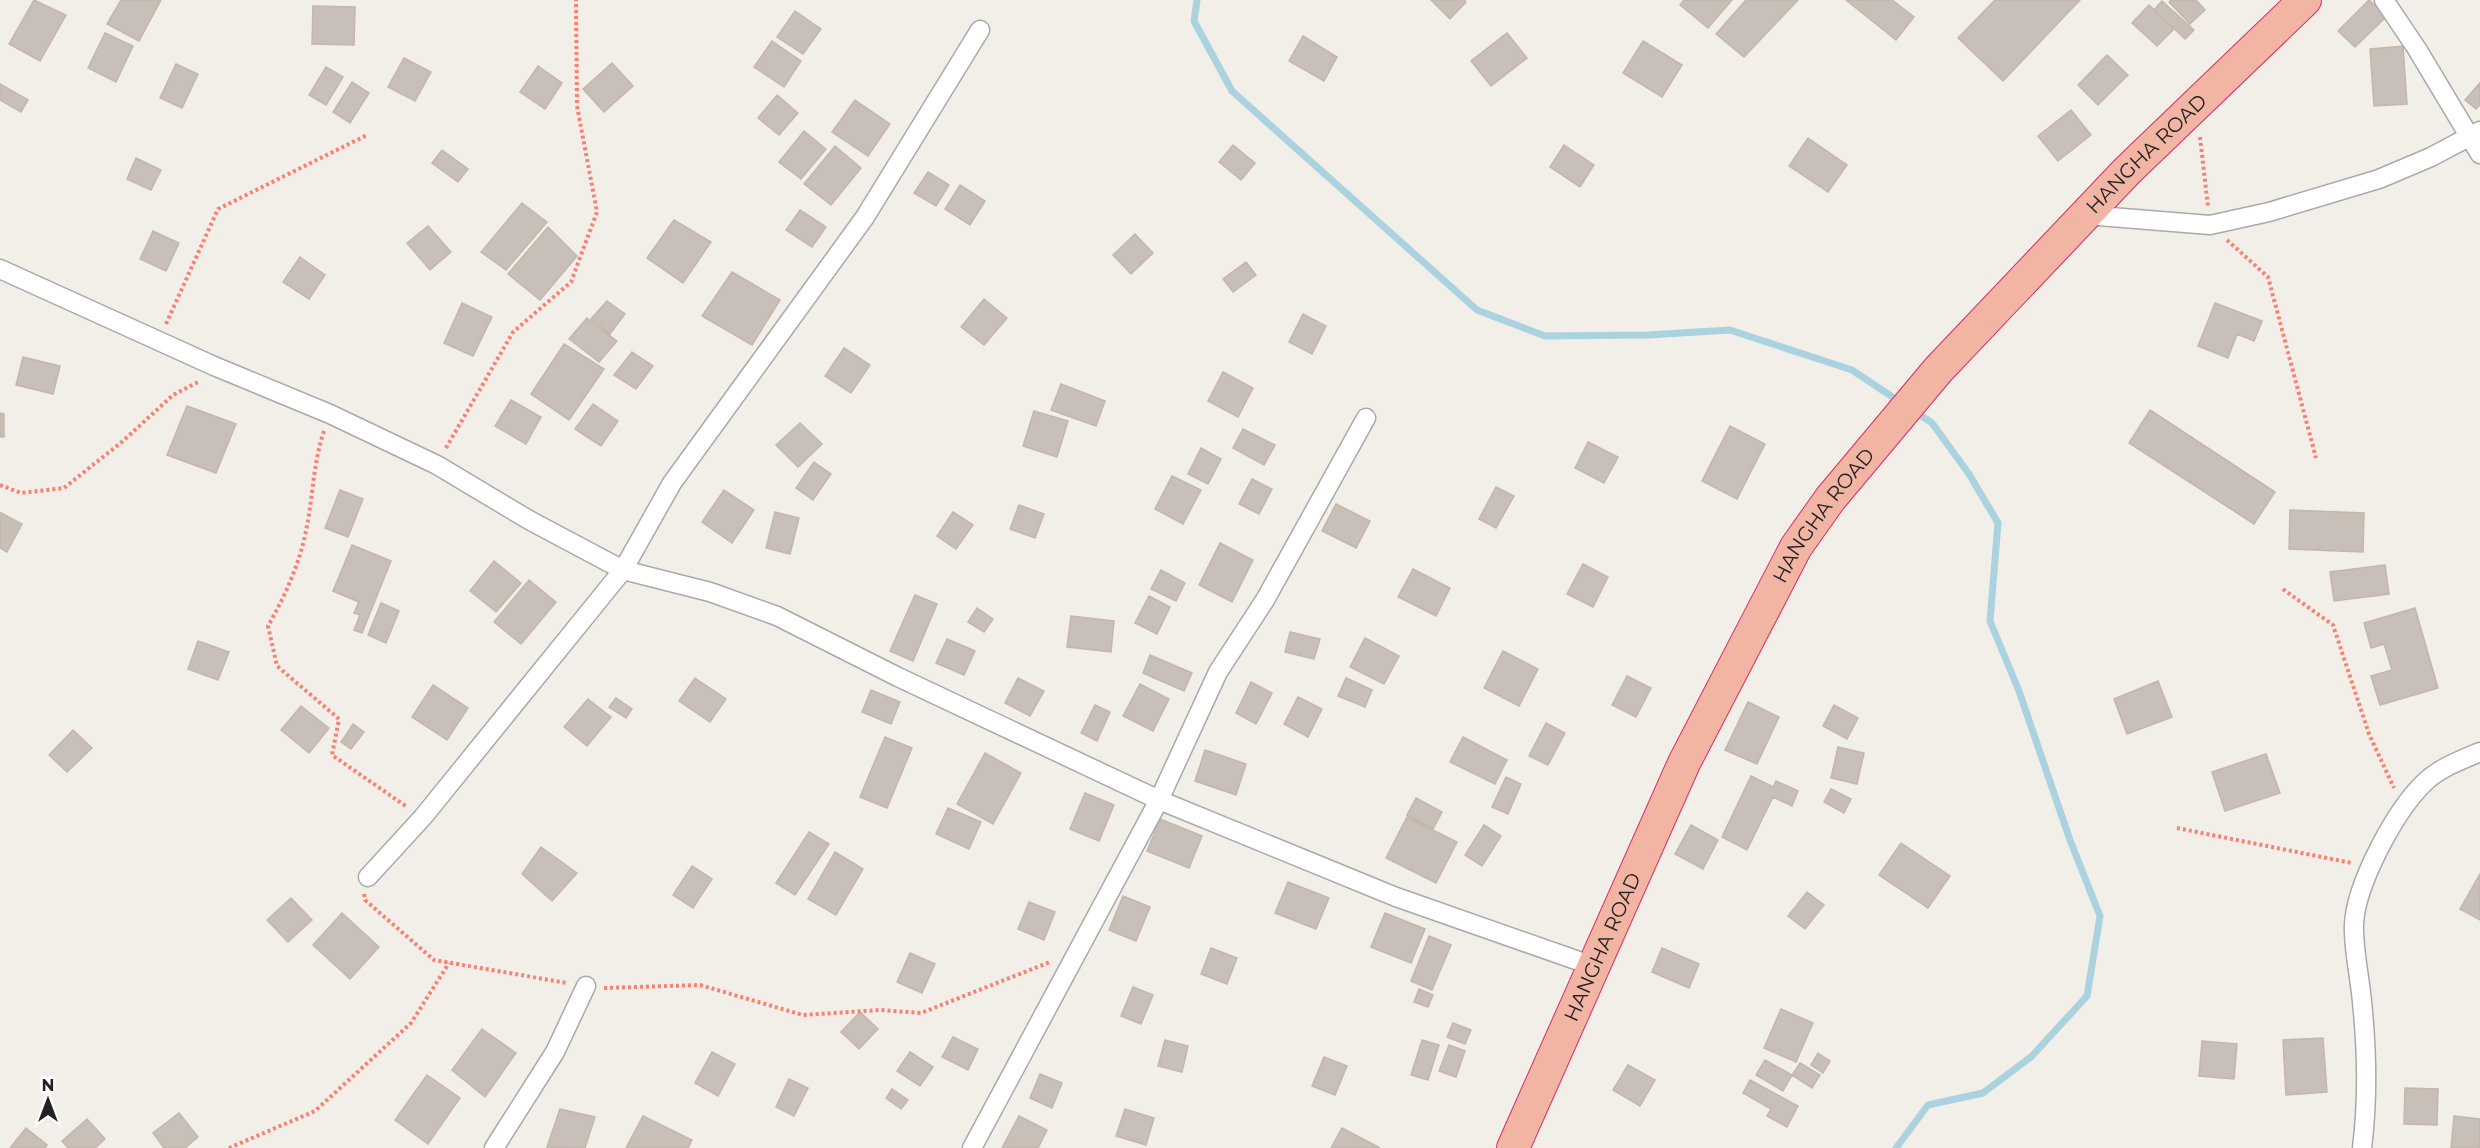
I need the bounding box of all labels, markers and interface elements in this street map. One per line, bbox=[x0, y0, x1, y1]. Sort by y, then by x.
street label: HANGHA ROAD bbox=[2081, 89, 2212, 219]
street label: HANGHA ROAD bbox=[1768, 443, 1879, 587]
street label: HANGHA ROAD bbox=[1559, 869, 1646, 1025]
north arrow bbox=[18, 1070, 78, 1130]
text: N bbox=[42, 1076, 54, 1095]

